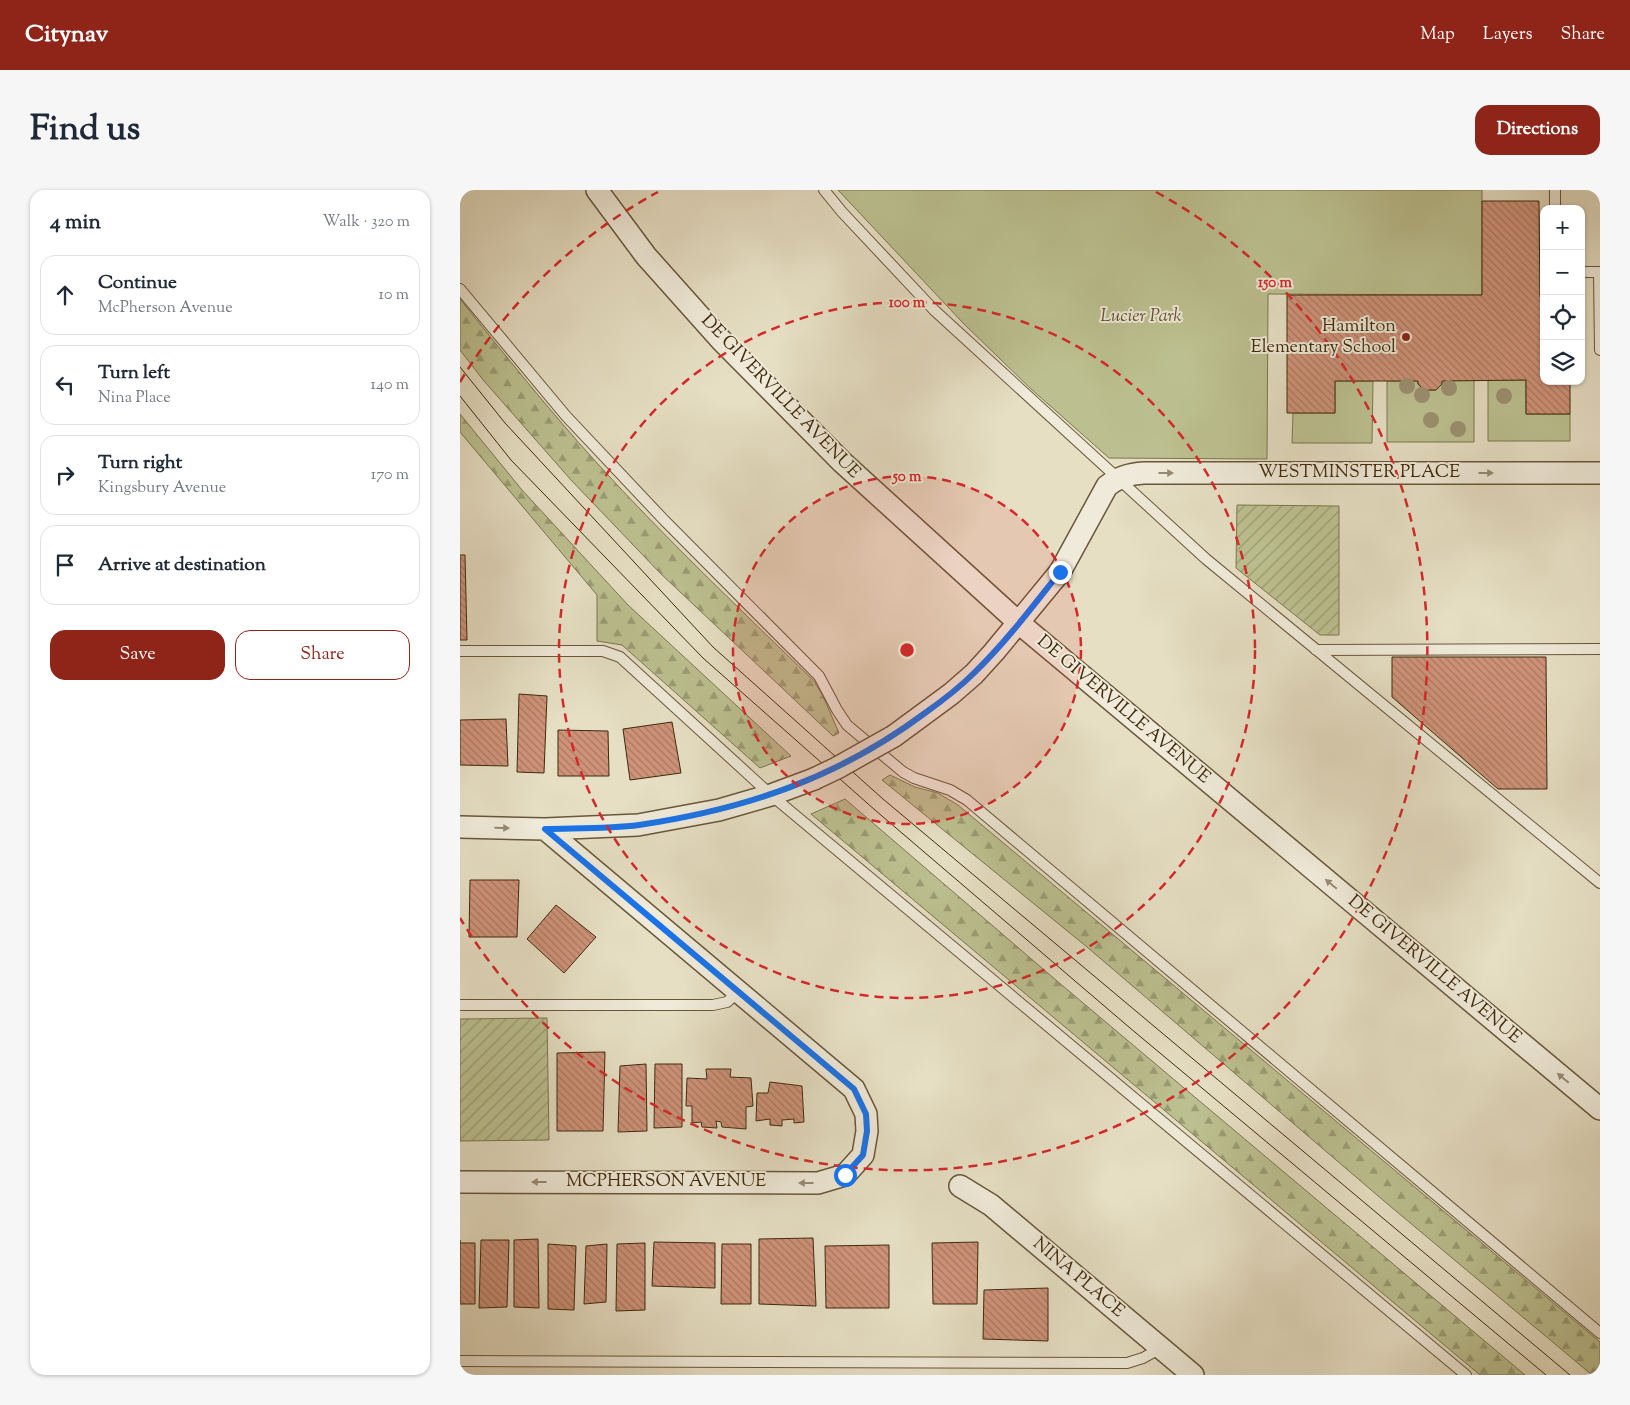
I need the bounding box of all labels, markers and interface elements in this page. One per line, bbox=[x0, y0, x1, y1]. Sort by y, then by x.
text: Citynav bbox=[25, 18, 108, 52]
text: Map bbox=[1420, 22, 1455, 48]
text: Layers bbox=[1483, 22, 1533, 48]
text: Share bbox=[1561, 22, 1605, 48]
text: Find us bbox=[30, 105, 140, 156]
button: Directions bbox=[1475, 105, 1600, 155]
map controls bbox=[1540, 205, 1585, 385]
button: + bbox=[1540, 205, 1585, 250]
text: 4 min bbox=[50, 208, 101, 238]
text: Walk · 320 m bbox=[323, 211, 410, 234]
button: − bbox=[1540, 250, 1585, 295]
text: Continue bbox=[98, 270, 177, 297]
text: 150 m bbox=[1258, 273, 1292, 294]
icon: ahead bbox=[51, 281, 79, 309]
text: 10 m bbox=[379, 284, 409, 307]
text: 100 m bbox=[889, 293, 926, 314]
button: locate bbox=[1540, 295, 1585, 340]
text: McPherson Avenue bbox=[98, 297, 233, 320]
park label: Lucier Park bbox=[1100, 304, 1182, 330]
street label: DE GIVERVILLE AVENUE bbox=[694, 309, 866, 485]
place label: Hamilton Elementary School bbox=[1251, 314, 1396, 361]
marker: Hamilton Elementary School bbox=[1400, 331, 1412, 343]
button: layers bbox=[1540, 340, 1585, 385]
text: Turn left bbox=[98, 360, 170, 387]
icon: left bbox=[51, 371, 79, 399]
text: 140 m bbox=[371, 374, 409, 397]
text: Nina Place bbox=[98, 387, 171, 410]
text: Turn right bbox=[98, 450, 182, 477]
street label: WESTMINSTER PLACE bbox=[1258, 460, 1460, 486]
icon: right bbox=[51, 461, 79, 489]
text: 170 m bbox=[371, 464, 409, 487]
text: 50 m bbox=[892, 467, 922, 488]
one-way arrow bbox=[1158, 469, 1174, 477]
one-way arrow bbox=[1478, 469, 1494, 477]
text: Kingsbury Avenue bbox=[98, 477, 226, 500]
icon: arrive bbox=[51, 551, 79, 579]
text: Arrive at destination bbox=[98, 552, 266, 579]
route end bbox=[1049, 561, 1072, 584]
street label: DE GIVERVILLE AVENUE bbox=[1030, 629, 1216, 791]
button: Save bbox=[50, 630, 225, 680]
button: Share bbox=[235, 630, 410, 680]
centre of rings bbox=[898, 641, 916, 659]
one-way arrow bbox=[495, 824, 511, 832]
one-way arrow bbox=[1325, 878, 1337, 890]
street label: DE GIVERVILLE AVENUE bbox=[1341, 889, 1527, 1051]
one-way arrow bbox=[1556, 1073, 1569, 1084]
route start bbox=[834, 1164, 857, 1187]
street label: MCPHERSON AVENUE bbox=[566, 1169, 766, 1195]
one-way arrow bbox=[531, 1178, 547, 1186]
one-way arrow bbox=[798, 1179, 814, 1187]
street label: NINA PLACE bbox=[1026, 1232, 1130, 1324]

